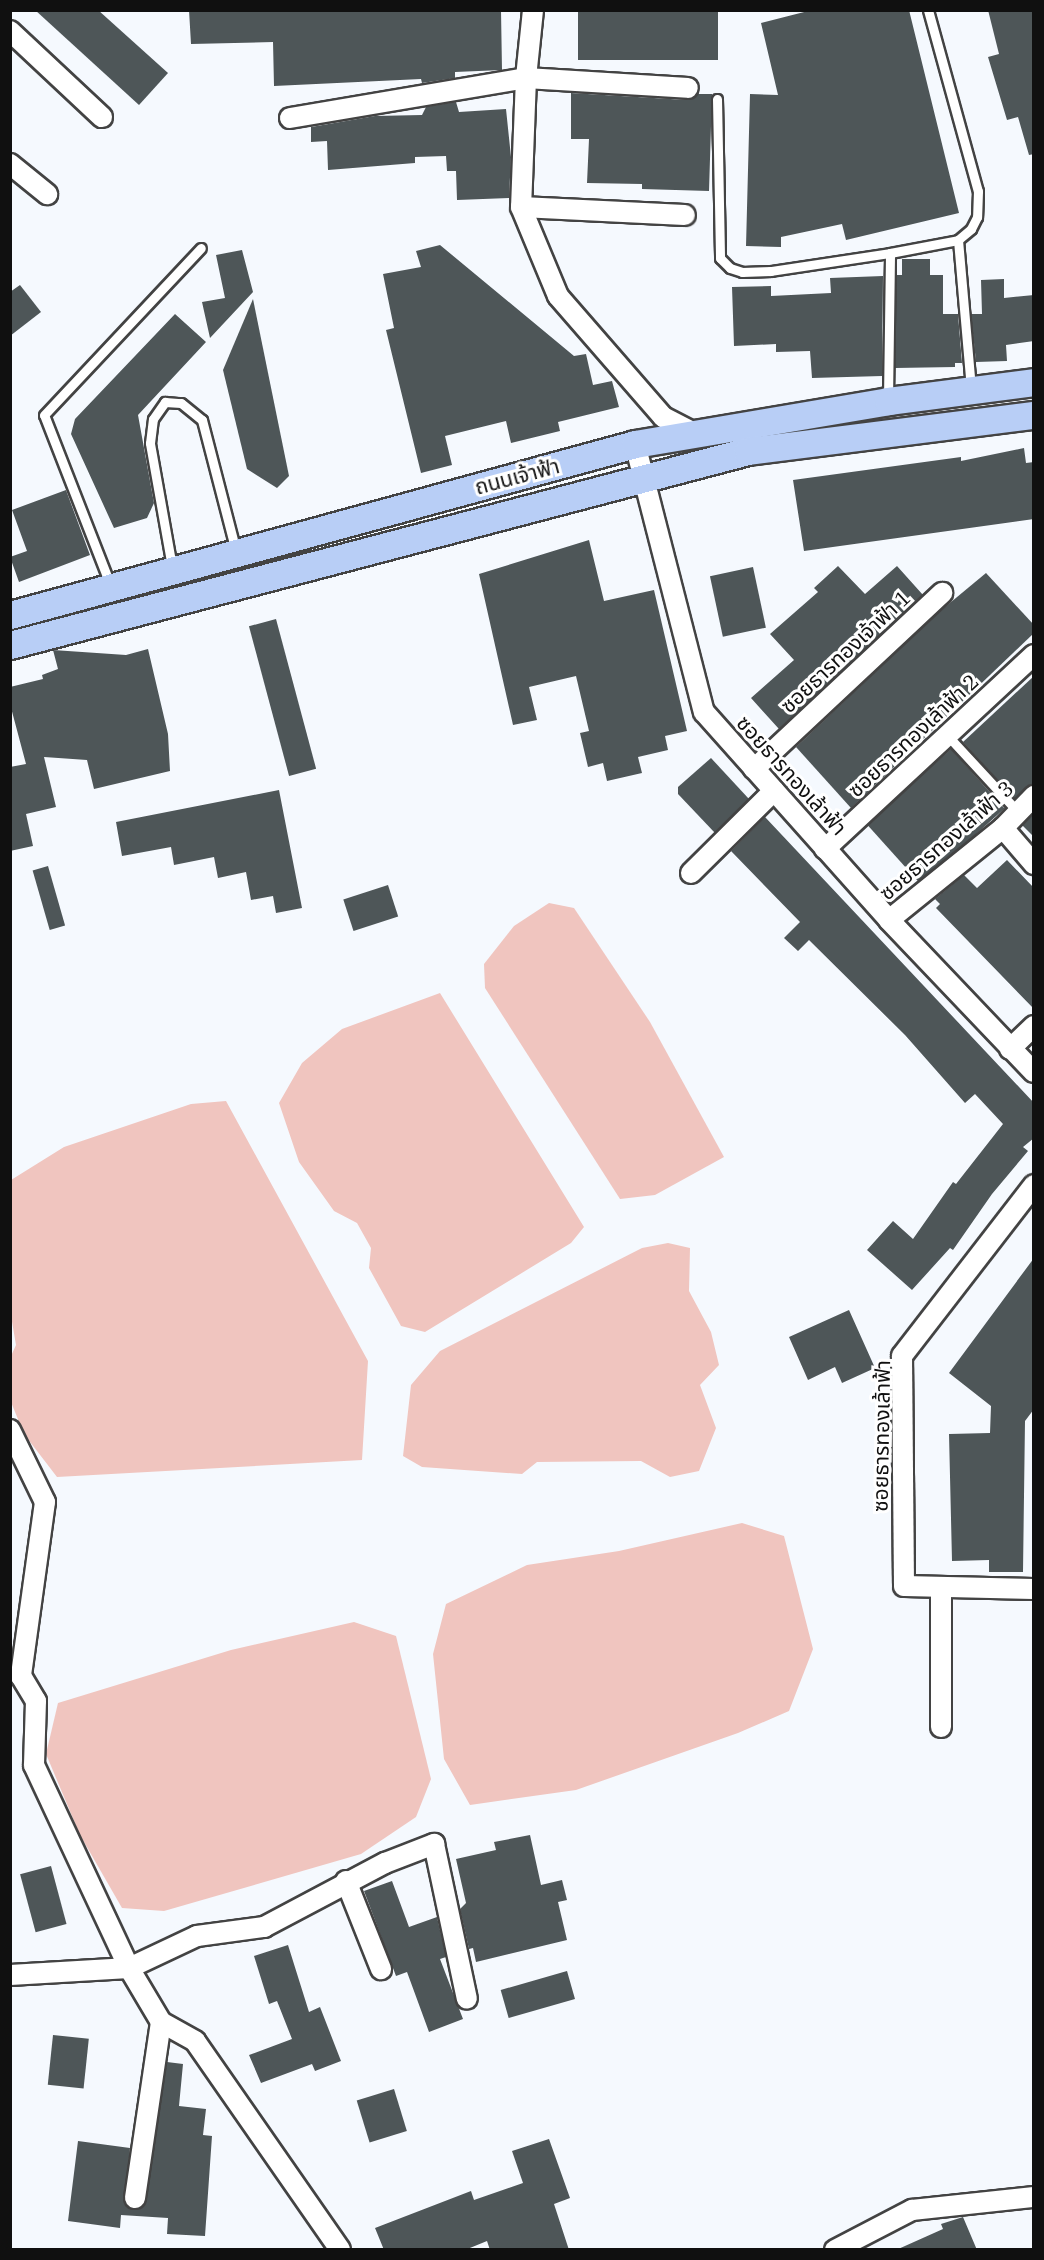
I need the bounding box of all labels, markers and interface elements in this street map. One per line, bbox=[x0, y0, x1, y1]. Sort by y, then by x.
street label: ถนนเจ้าฟ้า bbox=[472, 453, 562, 499]
street label: ซอยธารทองเจ้าฟ้า 1 bbox=[775, 584, 915, 718]
street label: ซอยธารทองเล้าฟ้า 2 bbox=[842, 668, 984, 802]
street label: ซอยธารทองเล้าฟ้า bbox=[732, 710, 852, 840]
street label: ซอยธารทองเล้าฟ้า 3 bbox=[874, 775, 1018, 905]
street label: ซอยธารทองเล้าฟ้า bbox=[867, 1360, 895, 1512]

